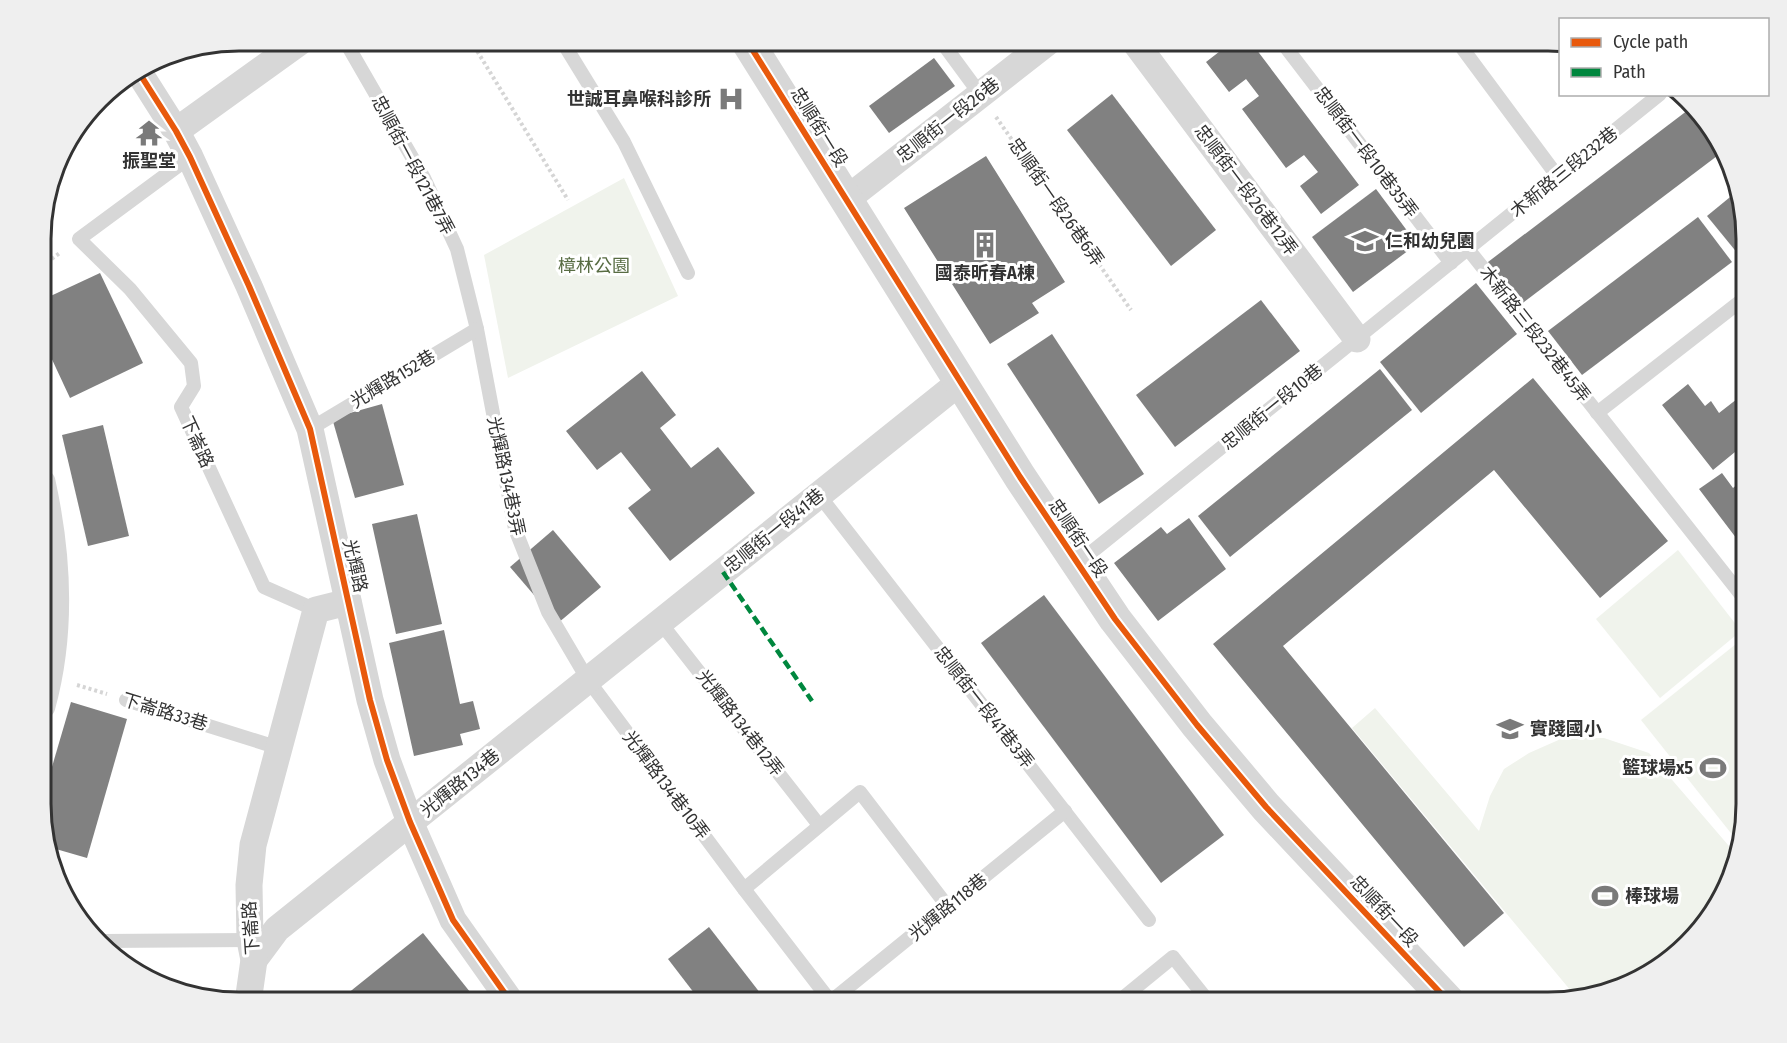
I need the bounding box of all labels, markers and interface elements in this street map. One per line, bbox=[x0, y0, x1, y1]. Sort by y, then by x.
legend bbox=[1559, 18, 1769, 96]
text: Cycle path bbox=[1613, 31, 1688, 53]
text: Path bbox=[1613, 61, 1646, 83]
street label: 忠順街一段26巷 bbox=[892, 73, 1004, 167]
street label: 忠順街一段10巷35弄 bbox=[1309, 82, 1423, 222]
street label: 忠順街一段 bbox=[786, 83, 852, 171]
hospital icon: 世誠耳鼻喉科診所 bbox=[716, 84, 746, 114]
place label: 世誠耳鼻喉科診所 bbox=[567, 88, 711, 110]
street label: 忠順街一段121巷7弄 bbox=[367, 91, 459, 239]
temple icon: 振聖堂 bbox=[134, 118, 164, 148]
street label: 忠順街一段26巷12弄 bbox=[1190, 120, 1302, 260]
street label: 木新路三段232巷 bbox=[1506, 122, 1622, 222]
street label: 忠順街一段26巷6弄 bbox=[1003, 134, 1109, 270]
place label: 振聖堂 bbox=[122, 150, 176, 172]
school or university icon: 仁和幼兒園 bbox=[1350, 226, 1380, 256]
building icon: 國泰昕春A棟 bbox=[970, 230, 1000, 260]
place label: 仁和幼兒園 bbox=[1385, 230, 1475, 252]
park label: 樟林公園 bbox=[558, 255, 630, 277]
place label: 國泰昕春A棟 bbox=[935, 262, 1035, 284]
street label: 木新路三段232巷45弄 bbox=[1475, 262, 1595, 406]
street label: 光輝路152巷 bbox=[347, 345, 439, 413]
street label: 忠順街一段10巷 bbox=[1217, 359, 1327, 455]
street label: 下崙路 bbox=[176, 413, 218, 471]
street label: 光輝路134巷3弄 bbox=[483, 414, 529, 538]
street label: 忠順街一段41巷 bbox=[719, 484, 829, 578]
street label: 忠順街一段 bbox=[1044, 495, 1112, 581]
street label: 光輝路 bbox=[338, 537, 372, 595]
street label: 忠順街一段41巷3弄 bbox=[929, 642, 1039, 772]
street label: 光輝路134巷12弄 bbox=[692, 666, 788, 780]
street label: 下崙路33巷 bbox=[120, 689, 210, 735]
school or university icon: 實踐國小 bbox=[1495, 714, 1525, 744]
place label: 實踐國小 bbox=[1530, 718, 1602, 740]
street label: 光輝路134巷10弄 bbox=[618, 726, 714, 844]
street label: 光輝路134巷 bbox=[416, 744, 504, 822]
sports icon: 籃球場x5 bbox=[1698, 753, 1728, 783]
place label: 籃球場x5 bbox=[1622, 757, 1693, 779]
street label: 光輝路118巷 bbox=[904, 869, 992, 945]
street label: 忠順街一段 bbox=[1345, 871, 1423, 951]
sports icon: 棒球場 bbox=[1590, 881, 1620, 911]
place label: 棒球場 bbox=[1625, 885, 1679, 907]
street label: 下崙路 bbox=[238, 900, 264, 956]

